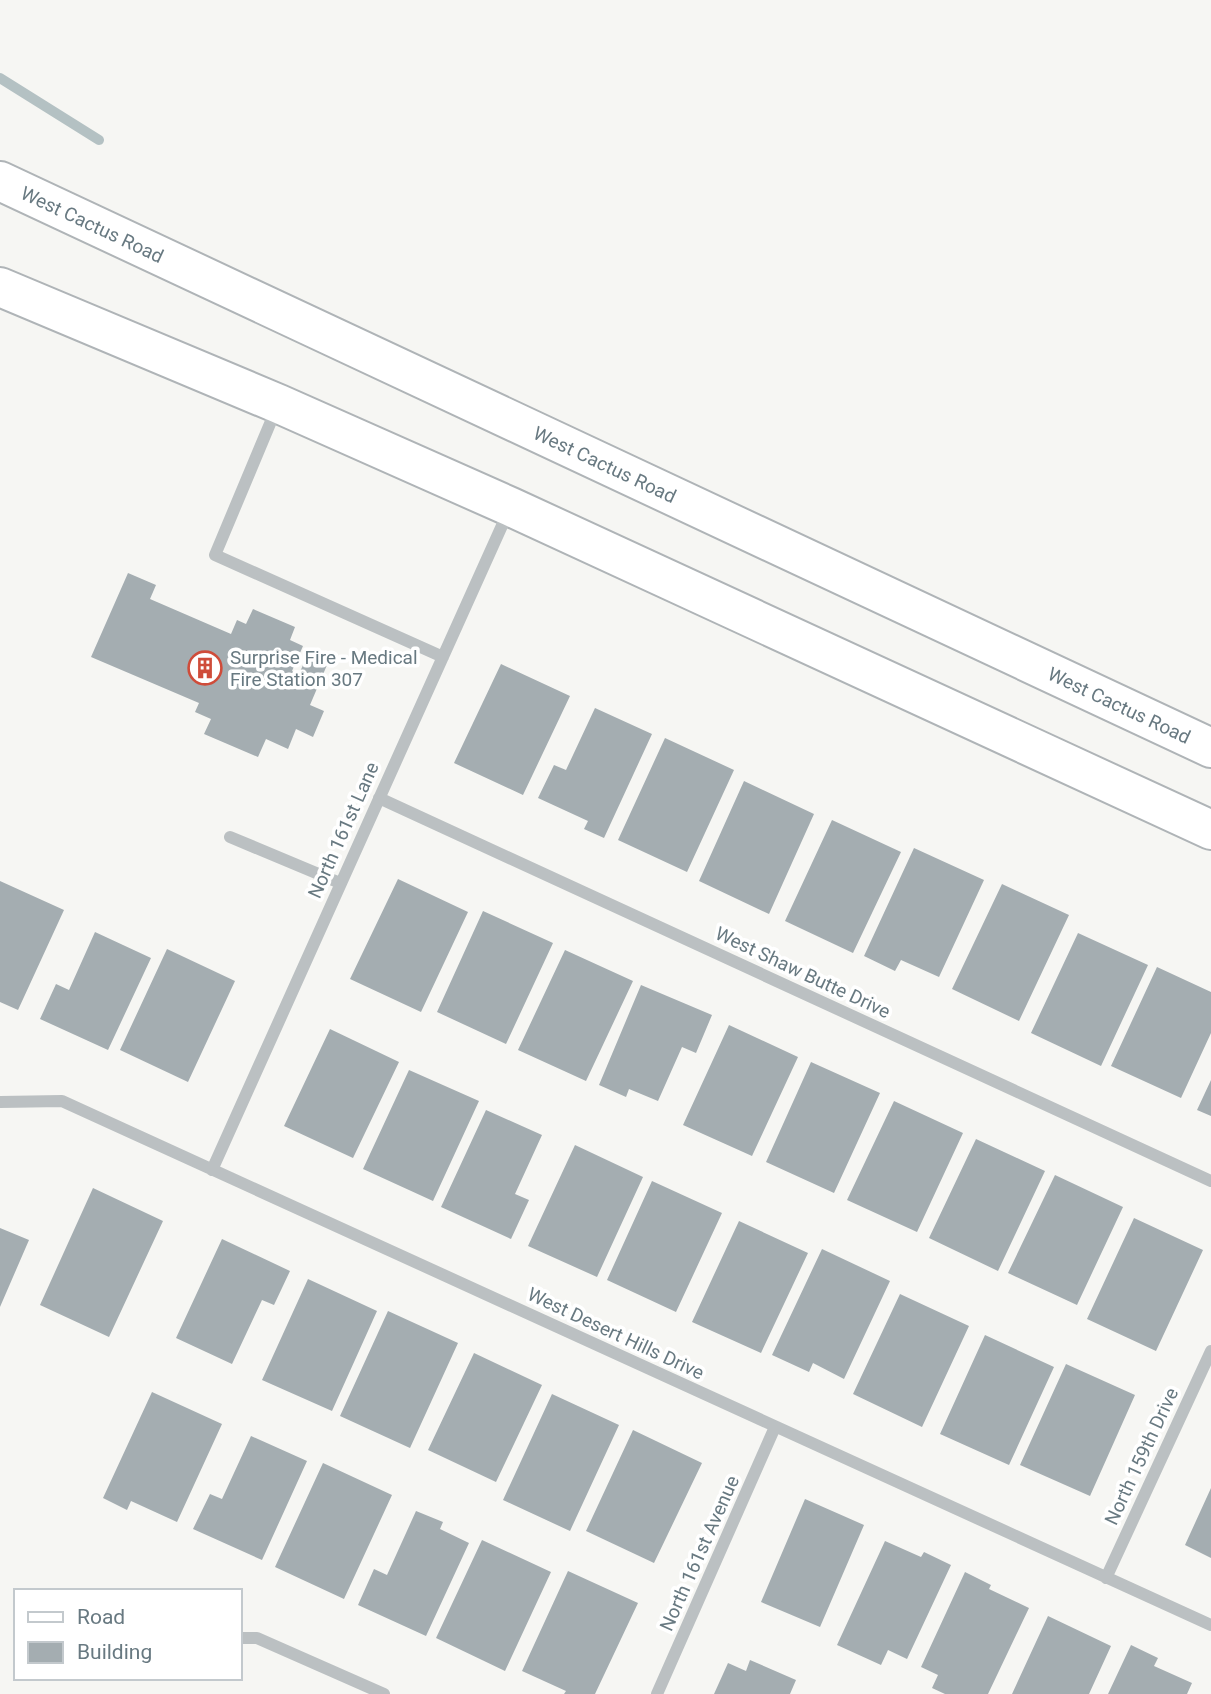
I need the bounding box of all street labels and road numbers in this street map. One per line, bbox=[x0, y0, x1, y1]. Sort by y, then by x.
street label: West Cactus Road bbox=[17, 181, 167, 268]
street label: West Cactus Road bbox=[530, 421, 680, 508]
street label: West Cactus Road bbox=[1044, 662, 1194, 749]
street label: North 161st Lane bbox=[303, 759, 384, 902]
street label: West Shaw Butte Drive bbox=[712, 922, 894, 1023]
street label: West Desert Hills Drive bbox=[524, 1282, 708, 1385]
street label: North 159th Drive bbox=[1100, 1384, 1183, 1529]
street label: North 161st Avenue bbox=[655, 1472, 744, 1634]

